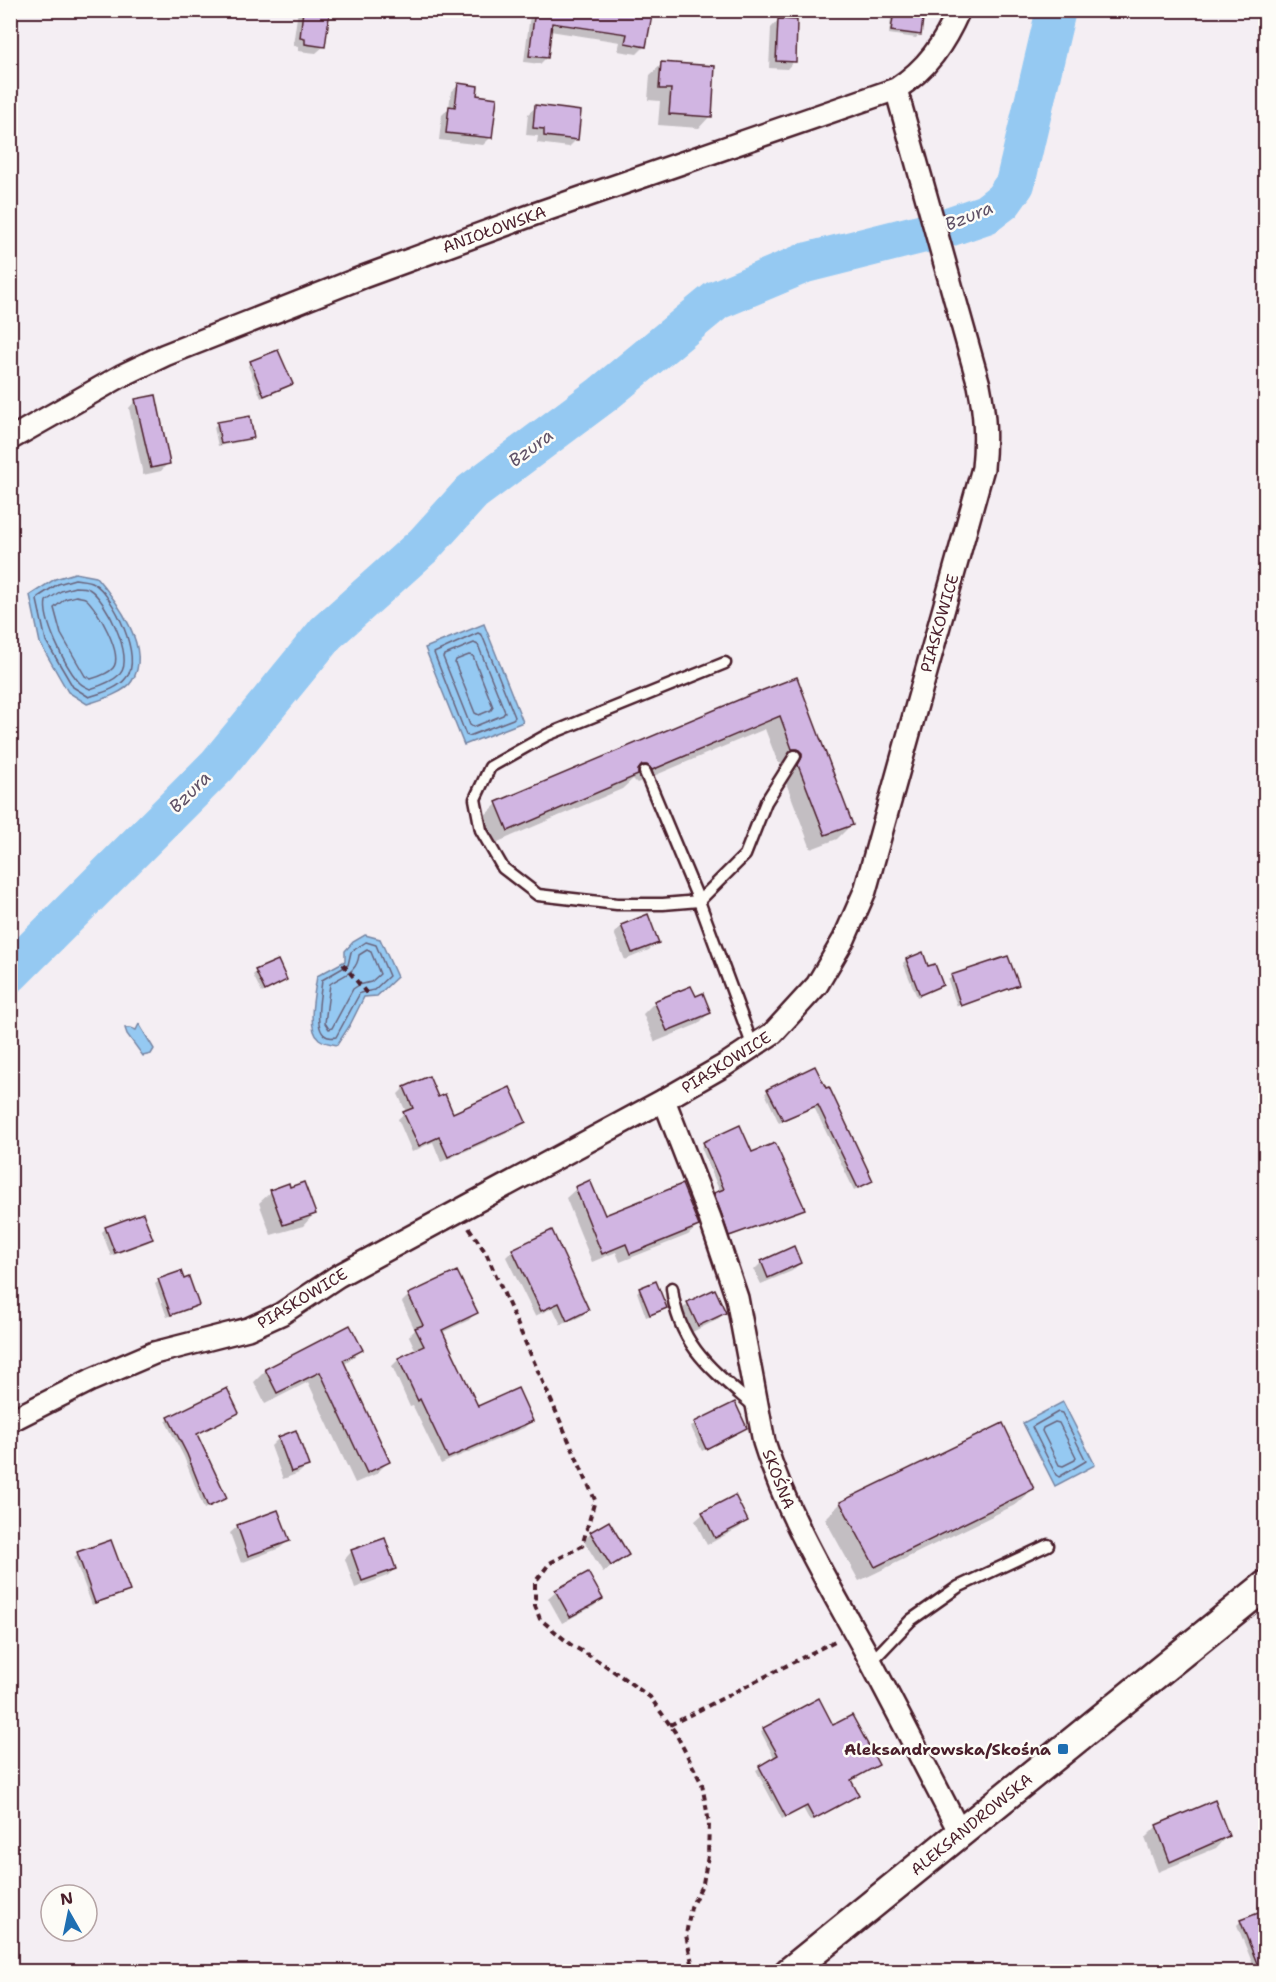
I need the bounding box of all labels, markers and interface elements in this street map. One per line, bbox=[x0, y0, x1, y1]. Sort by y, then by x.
water label: Bzura bbox=[941, 195, 997, 237]
street label: ANIOŁOWSKA bbox=[439, 201, 549, 258]
water label: Bzura bbox=[504, 423, 558, 473]
street label: PIASKOWICE bbox=[915, 571, 964, 675]
water label: Bzura bbox=[164, 766, 216, 818]
street label: PIASKOWICE bbox=[678, 1027, 775, 1098]
street label: PIASKOWICE bbox=[253, 1263, 351, 1334]
street label: SKOŚNA bbox=[758, 1446, 800, 1512]
place label: Aleksandrowska/Skośna bbox=[844, 1739, 1051, 1760]
marker: Aleksandrowska/Skośna bbox=[1056, 1742, 1070, 1756]
street label: ALEKSANDROWSKA bbox=[906, 1769, 1037, 1880]
north arrow bbox=[39, 1883, 99, 1943]
text: N bbox=[59, 1887, 75, 1910]

